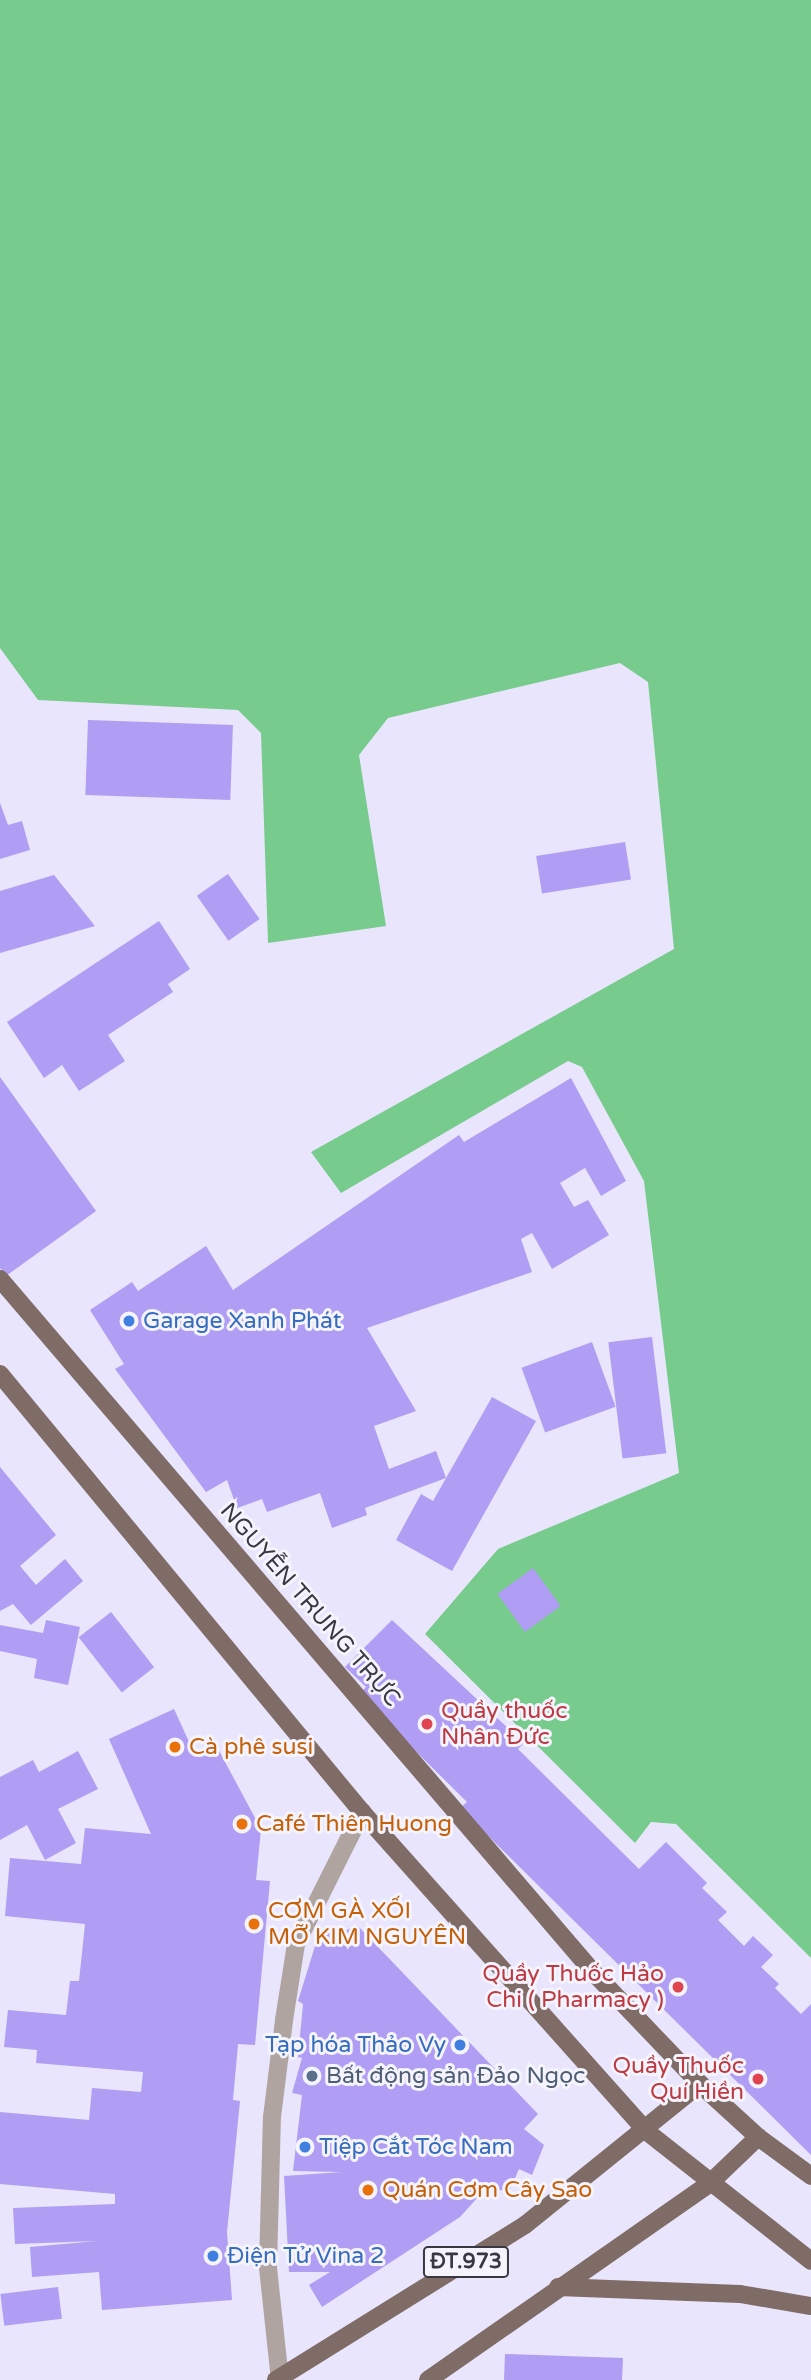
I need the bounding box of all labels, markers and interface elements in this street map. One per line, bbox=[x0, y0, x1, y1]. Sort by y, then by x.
place label: Garage Xanh Phát bbox=[143, 1307, 341, 1335]
marker: Garage Xanh Phát bbox=[121, 1313, 137, 1329]
street label: NGUYỄN TRUNG TRỰC bbox=[214, 1498, 406, 1712]
place label: Quầy thuốc Nhân Đức bbox=[441, 1697, 567, 1751]
marker: Quầy thuốc Nhân Đức bbox=[419, 1716, 435, 1732]
place label: Cà phê susi bbox=[189, 1733, 313, 1761]
marker: Cà phê susi bbox=[167, 1739, 183, 1755]
place label: Café Thiên Huong bbox=[256, 1810, 452, 1838]
marker: Café Thiên Huong bbox=[234, 1816, 250, 1832]
place label: CƠM GÀ XỐI MỠ KIM NGUYÊN bbox=[268, 1897, 466, 1951]
marker: CƠM GÀ XỐI MỠ KIM NGUYÊN bbox=[246, 1916, 262, 1932]
place label: Quầy Thuốc Hảo Chi ( Pharmacy ) bbox=[482, 1960, 664, 2014]
marker: Quầy Thuốc Hảo Chi ( Pharmacy ) bbox=[670, 1979, 686, 1995]
place label: Tạp hóa Thảo Vy bbox=[265, 2031, 446, 2059]
marker: Tạp hóa Thảo Vy bbox=[452, 2037, 468, 2053]
place label: Quầy Thuốc Quí Hiền bbox=[612, 2052, 744, 2106]
place label: Bất động sản Đảo Ngọc bbox=[326, 2062, 585, 2090]
marker: Bất động sản Đảo Ngọc bbox=[304, 2068, 320, 2084]
marker: Quầy Thuốc Quí Hiền bbox=[750, 2071, 766, 2087]
place label: Tiệp Cắt Tóc Nam bbox=[319, 2133, 513, 2161]
marker: Tiệp Cắt Tóc Nam bbox=[297, 2139, 313, 2155]
place label: Quán Cơm Cây Sao bbox=[382, 2176, 592, 2204]
marker: Quán Cơm Cây Sao bbox=[360, 2182, 376, 2198]
place label: Điện Tử Vina 2 bbox=[227, 2242, 385, 2270]
road number: ĐT.973 bbox=[422, 2244, 510, 2280]
marker: Điện Tử Vina 2 bbox=[205, 2248, 221, 2264]

